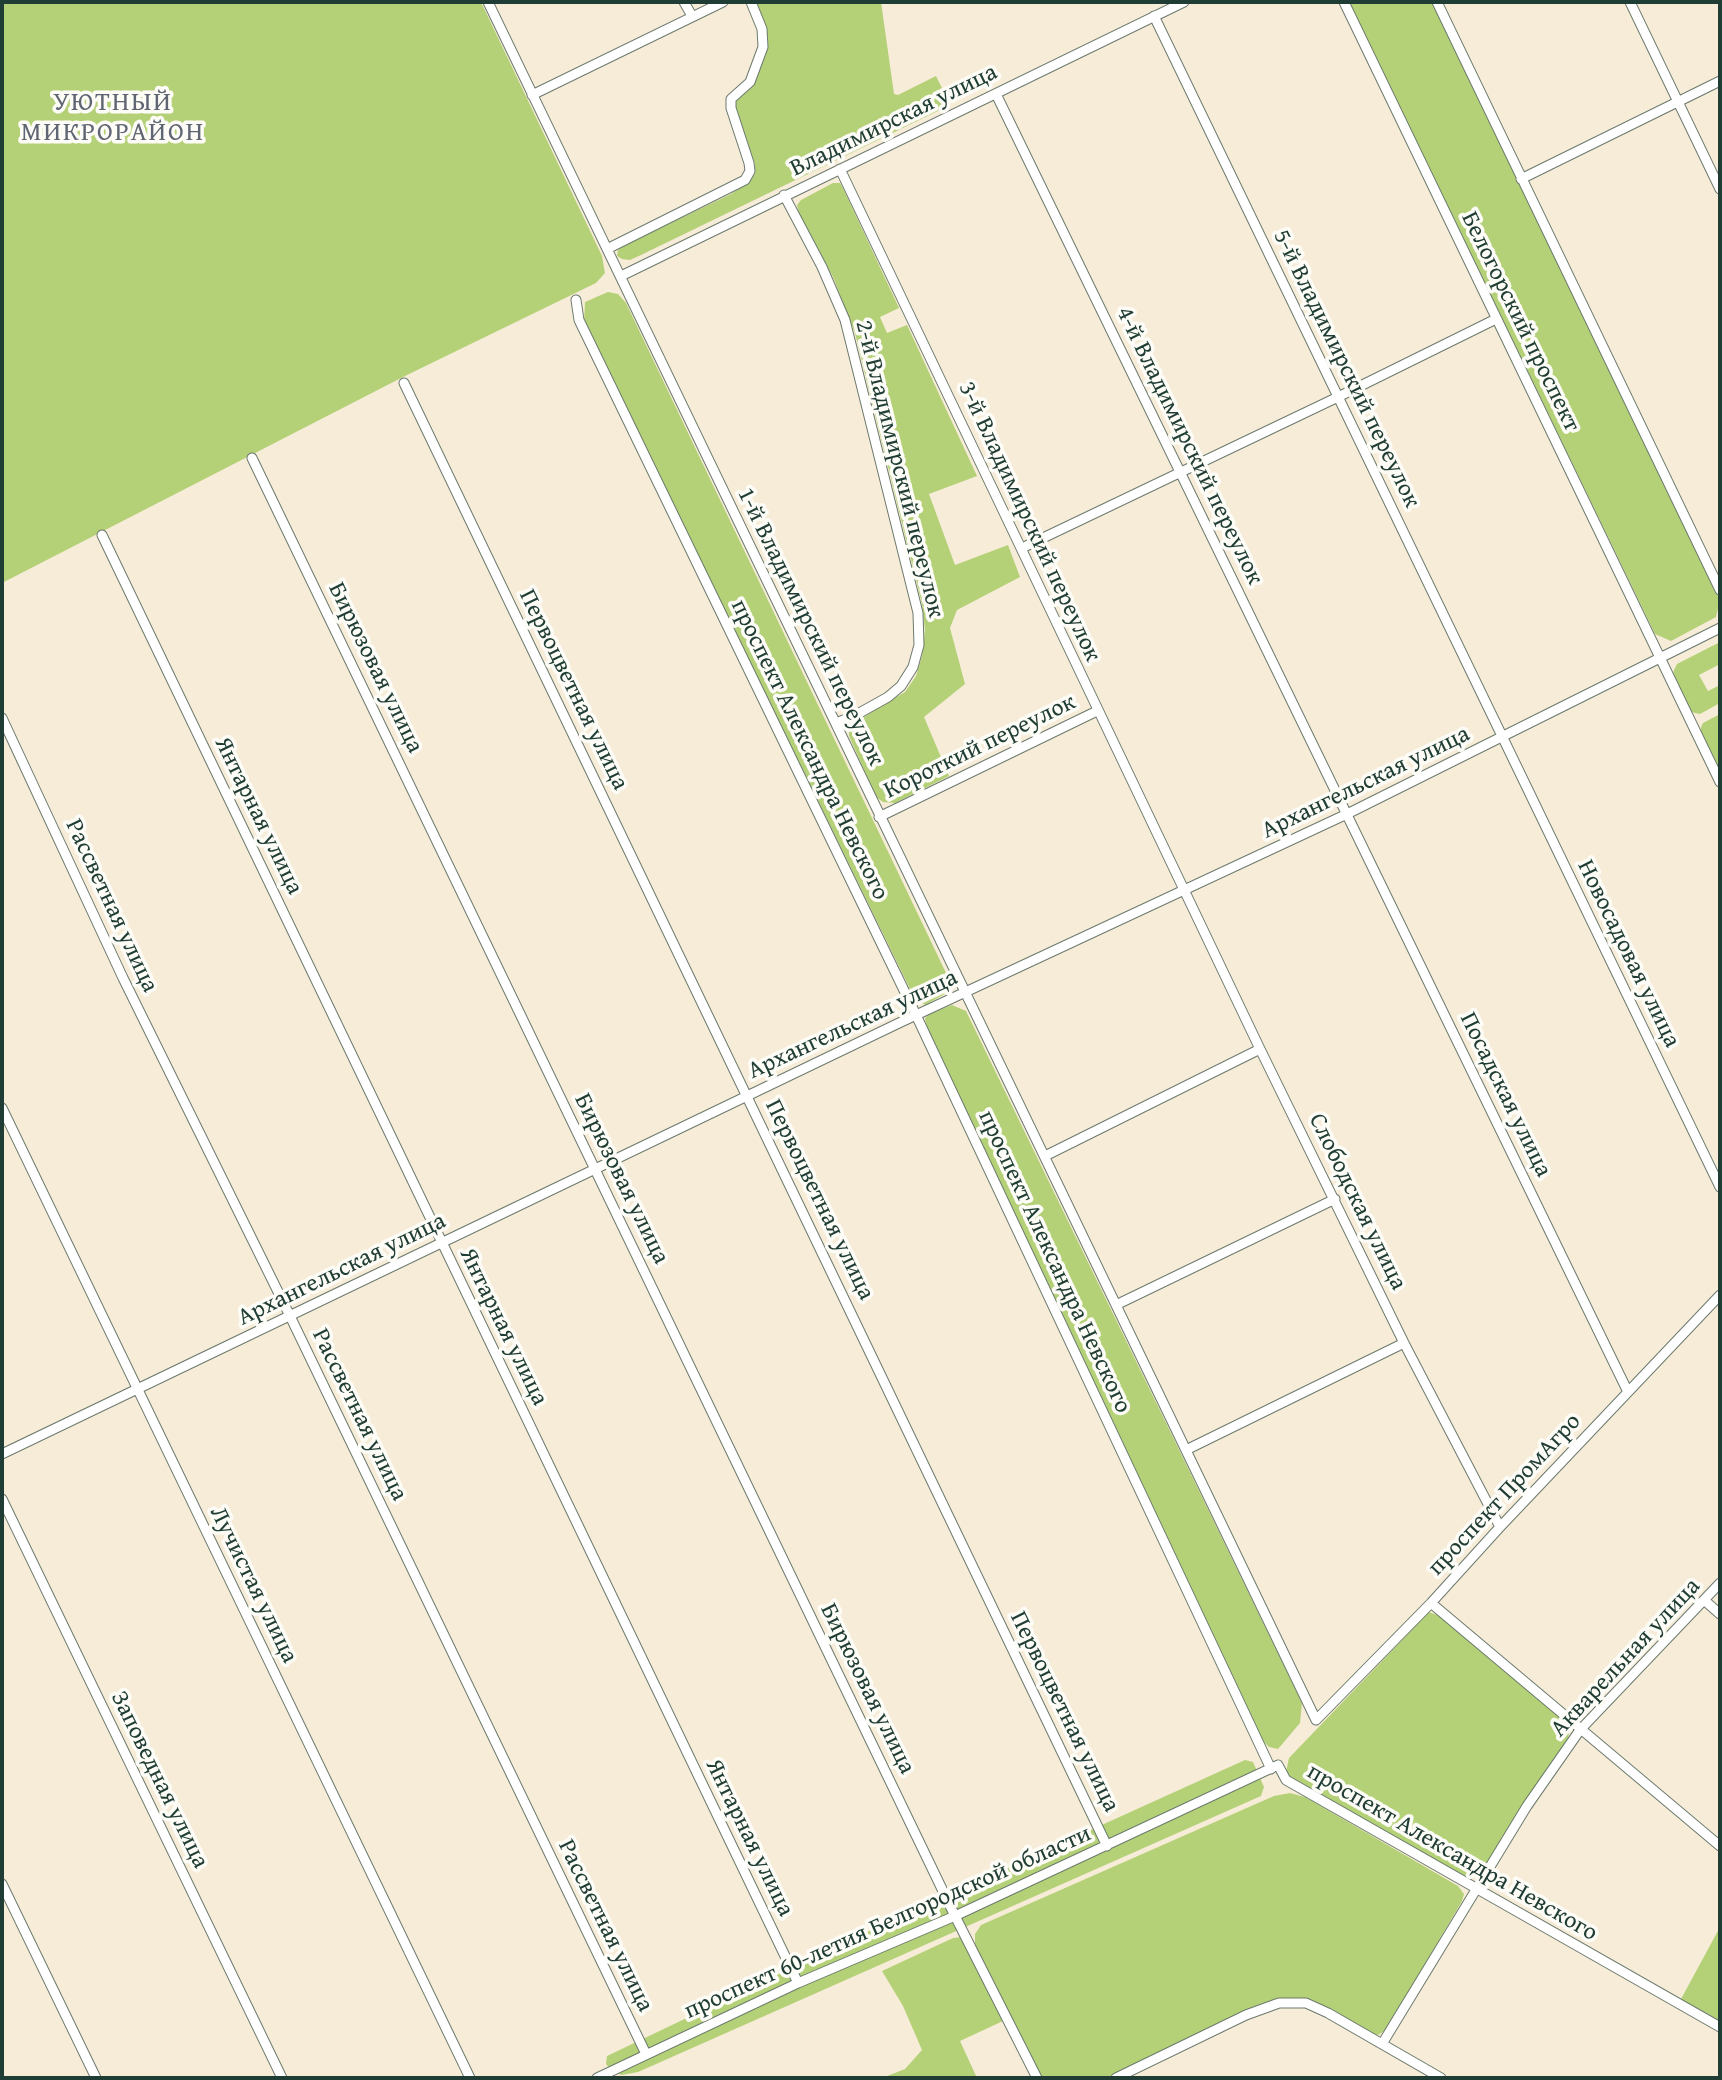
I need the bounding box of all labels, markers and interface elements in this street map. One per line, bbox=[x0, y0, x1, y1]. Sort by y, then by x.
street label: Владимирская улица bbox=[786, 58, 1002, 184]
district label: УЮТНЫЙ МИКРОРАЙОН bbox=[22, 87, 204, 148]
street label: Белогорский проспект bbox=[1454, 207, 1586, 437]
street label: 5-й Владимирский переулок bbox=[1266, 225, 1426, 513]
street label: 4-й Владимирский переулок bbox=[1109, 302, 1269, 590]
street label: 2-й Владимирский переулок bbox=[848, 317, 950, 621]
street label: 3-й Владимирский переулок bbox=[951, 377, 1107, 667]
street label: 1-й Владимирский переулок bbox=[730, 483, 890, 771]
street label: Бирюзовая улица bbox=[321, 578, 429, 758]
street label: Первоцветная улица bbox=[512, 585, 634, 795]
street label: проспект Александра Невского bbox=[724, 595, 894, 905]
street label: Короткий переулок bbox=[880, 688, 1080, 806]
street label: Архангельская улица bbox=[1257, 720, 1475, 846]
street label: Янтарная улица bbox=[207, 733, 309, 899]
street label: Рассветная улица bbox=[58, 815, 164, 997]
street label: Новосадовая улица bbox=[1570, 856, 1686, 1052]
street label: Архангельская улица bbox=[744, 964, 962, 1086]
street label: Посадская улица bbox=[1453, 1008, 1557, 1182]
street label: Бирюзовая улица bbox=[567, 1089, 675, 1269]
street label: Первоцветная улица bbox=[758, 1095, 880, 1305]
street label: проспект Александра Невского bbox=[971, 1106, 1137, 1418]
street label: Слободская улица bbox=[1302, 1109, 1412, 1295]
street label: Архангельская улица bbox=[233, 1207, 451, 1333]
street label: Янтарная улица bbox=[452, 1244, 554, 1410]
street label: Рассветная улица bbox=[305, 1324, 413, 1506]
street label: проспект ПромАгро bbox=[1422, 1408, 1588, 1582]
street label: Лучистая улица bbox=[203, 1502, 303, 1668]
street label: Акварельная улица bbox=[1545, 1573, 1707, 1743]
street label: Бирюзовая улица bbox=[813, 1599, 921, 1779]
street label: Первоцветная улица bbox=[1003, 1607, 1125, 1817]
street label: Заповедная улица bbox=[104, 1687, 214, 1873]
street label: Янтарная улица bbox=[698, 1755, 800, 1921]
street label: проспект Александра Невского bbox=[1302, 1758, 1602, 1948]
street label: проспект 60-летия Белгородской области bbox=[680, 1820, 1096, 2026]
street label: Рассветная улица bbox=[551, 1835, 659, 2017]

